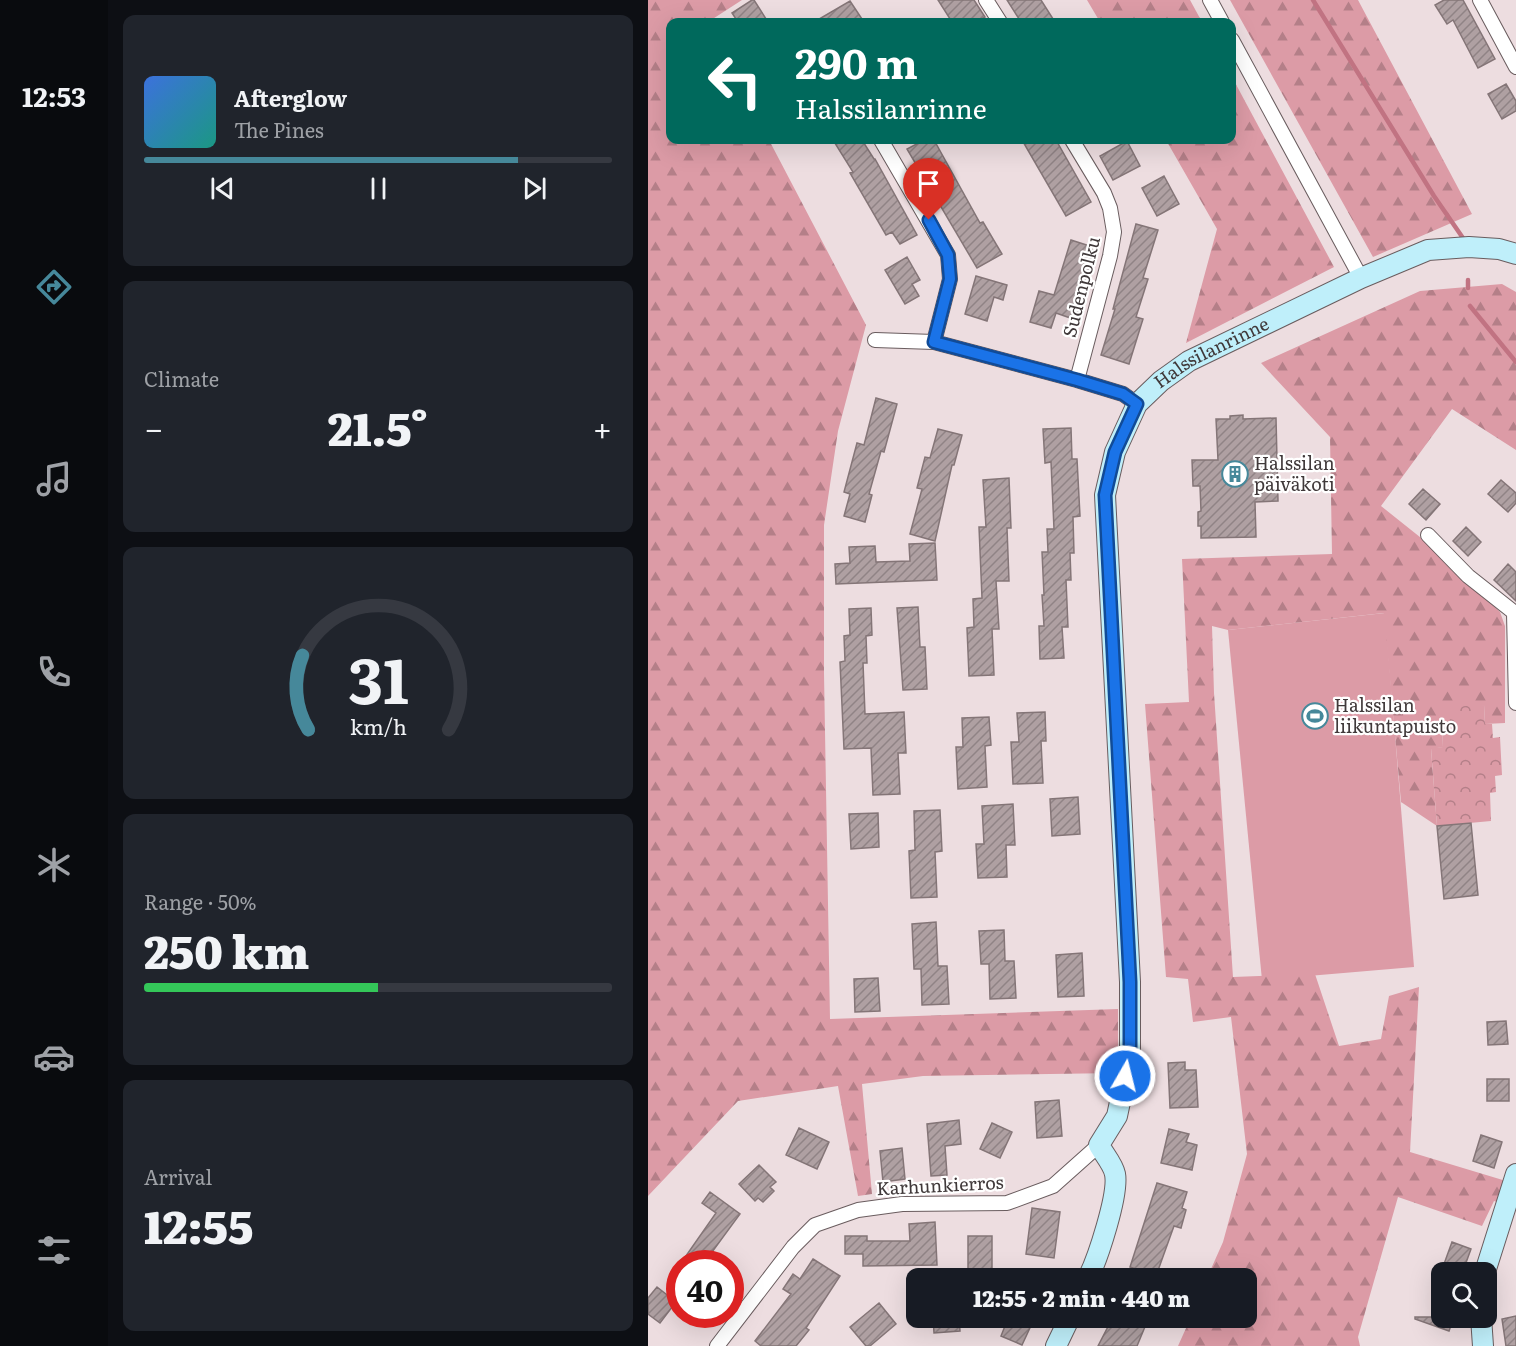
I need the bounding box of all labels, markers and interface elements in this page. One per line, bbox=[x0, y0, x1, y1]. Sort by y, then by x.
text: 290 m bbox=[795, 30, 918, 92]
icon: left bbox=[696, 42, 774, 120]
text: 12:53 bbox=[22, 75, 86, 115]
text: Afterglow bbox=[234, 81, 347, 114]
text: Halssilanrinne bbox=[795, 87, 987, 127]
text: The Pines bbox=[234, 114, 324, 144]
pin bbox=[903, 158, 954, 220]
icon: arrive bbox=[912, 167, 945, 200]
icon: previous bbox=[206, 172, 239, 205]
icon: pause bbox=[362, 172, 395, 205]
icon: next bbox=[518, 172, 551, 205]
street label: Sudenpolku bbox=[1055, 233, 1106, 340]
icon: directions bbox=[33, 266, 75, 308]
street label: Halssilanrinne bbox=[1148, 309, 1273, 394]
text: Climate bbox=[144, 363, 219, 393]
text: 21.5° bbox=[328, 393, 428, 460]
text: − bbox=[144, 402, 163, 451]
text: + bbox=[593, 402, 612, 451]
place label: Halssilan päiväkoti bbox=[1254, 449, 1335, 497]
icon: music bbox=[33, 458, 75, 500]
building icon: Halssilan päiväkoti bbox=[1220, 459, 1250, 489]
text: 31 bbox=[348, 631, 408, 723]
icon: phone bbox=[33, 651, 75, 693]
place label: Halssilan liikuntapuisto bbox=[1334, 691, 1456, 739]
sports icon: Halssilan liikuntapuisto bbox=[1300, 701, 1330, 731]
text: km/h bbox=[349, 710, 407, 742]
icon: climate bbox=[33, 844, 75, 886]
text: Range · 50% bbox=[144, 886, 257, 916]
text: 250 km bbox=[144, 916, 309, 983]
icon: car bbox=[33, 1036, 75, 1078]
position arrow bbox=[1093, 1044, 1157, 1108]
text: Arrival bbox=[144, 1161, 212, 1191]
street label: Karhunkierros bbox=[876, 1168, 1004, 1201]
text: 12:55 bbox=[144, 1191, 253, 1258]
icon: filters bbox=[33, 1229, 75, 1271]
speed limit sign: 40 bbox=[666, 1250, 744, 1328]
map controls bbox=[1431, 1262, 1497, 1328]
button: search bbox=[1431, 1262, 1497, 1328]
text: 12:55 · 2 min · 440 m bbox=[973, 1281, 1190, 1314]

